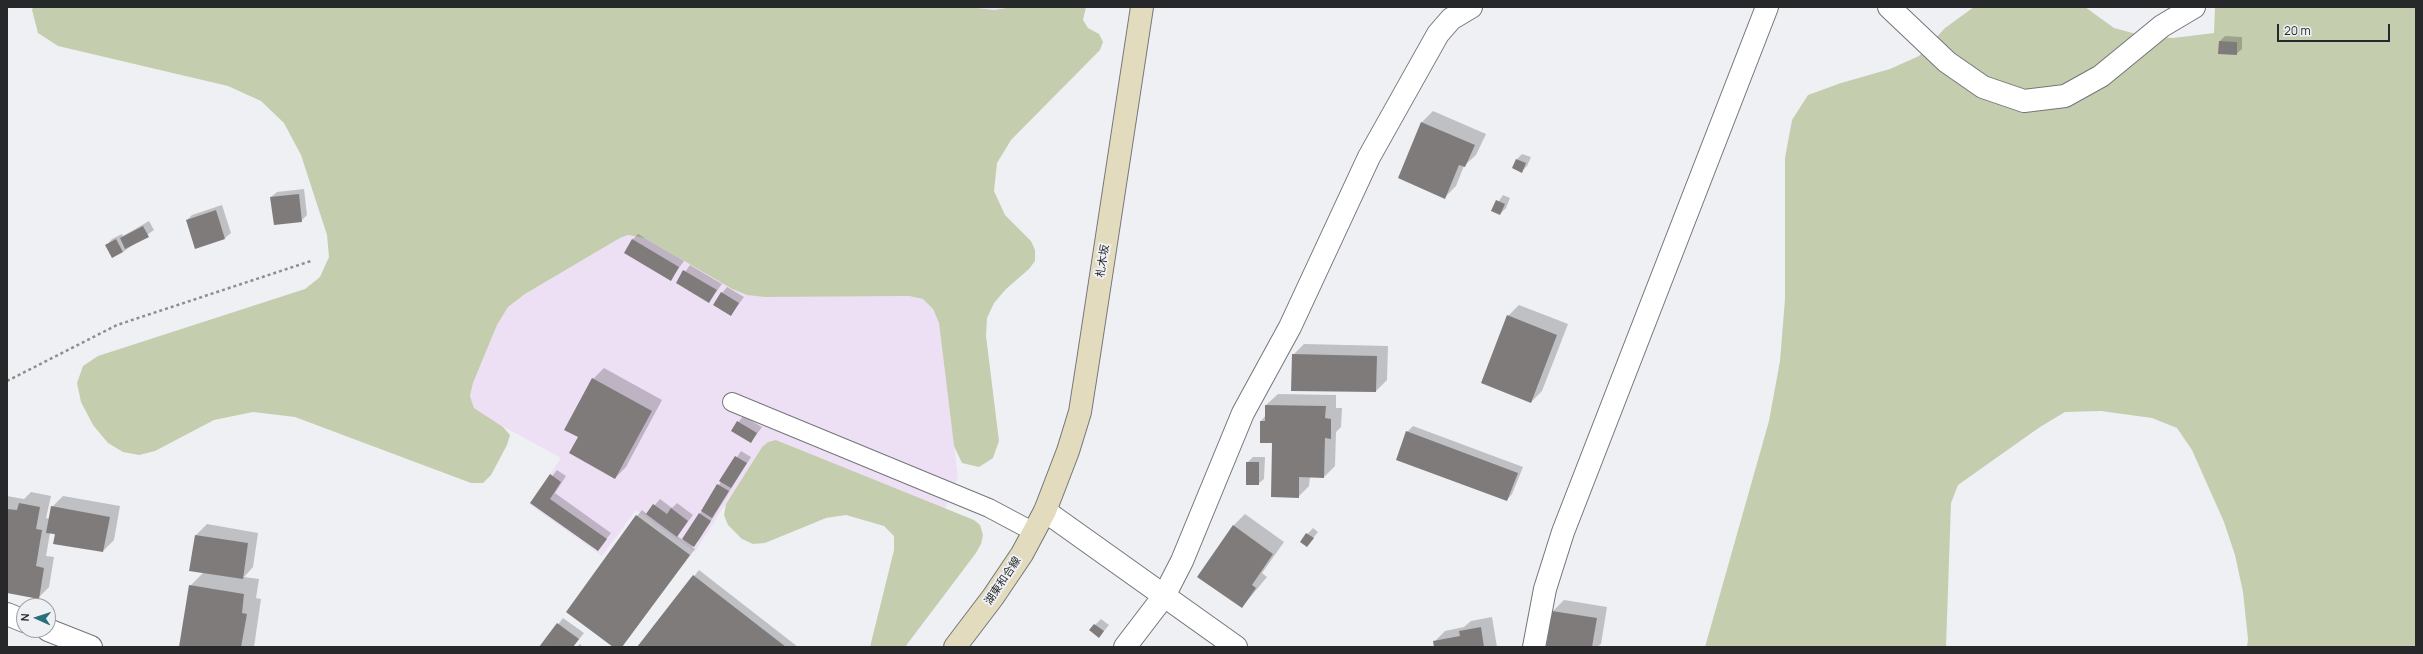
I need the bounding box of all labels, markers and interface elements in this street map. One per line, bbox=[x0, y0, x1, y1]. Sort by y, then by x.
scale bar bbox=[2279, 16, 2392, 42]
text: 20 m bbox=[2284, 22, 2311, 39]
street label: 札木坂 bbox=[1094, 244, 1112, 278]
street label: 湖東和合線 bbox=[982, 555, 1024, 607]
north arrow bbox=[16, 598, 56, 638]
text: N bbox=[17, 613, 32, 622]

